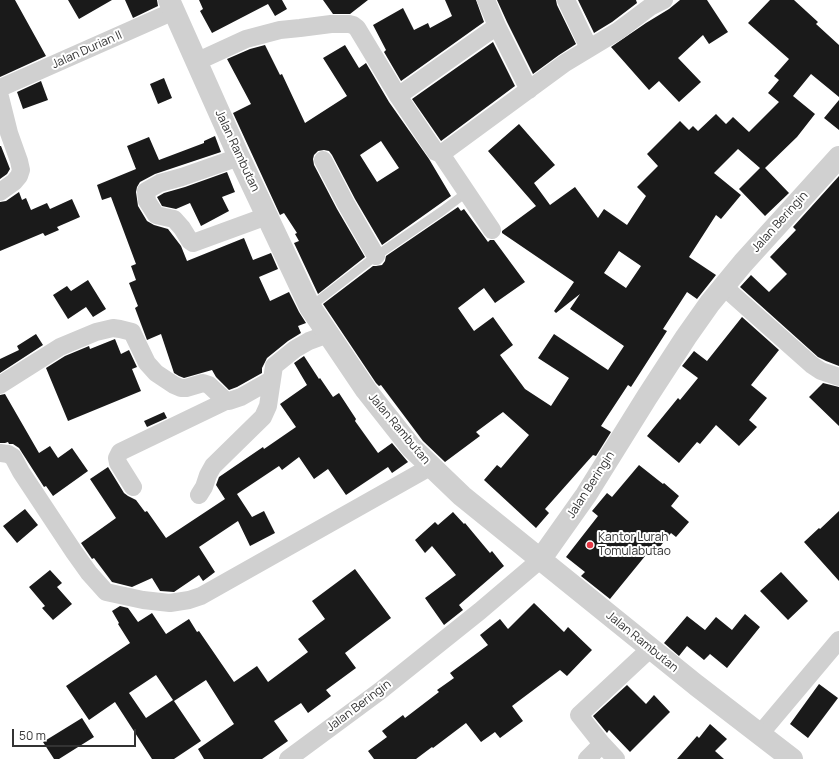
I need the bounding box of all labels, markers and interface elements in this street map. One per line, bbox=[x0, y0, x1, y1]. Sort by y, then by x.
street label: Jalan Durian II bbox=[50, 28, 124, 72]
street label: Jalan Rambutan bbox=[212, 108, 262, 194]
street label: Jalan Beringin bbox=[749, 189, 811, 255]
street label: Jalan Rambutan bbox=[365, 390, 433, 468]
street label: Jalan Beringin bbox=[564, 449, 618, 521]
place label: Kantor Lurah Tomulabutao bbox=[598, 531, 671, 559]
marker: Kantor Lurah Tomulabutao bbox=[585, 540, 595, 550]
street label: Jalan Rambutan bbox=[603, 609, 681, 675]
street label: Jalan Beringin bbox=[324, 677, 394, 735]
scale bar bbox=[14, 721, 138, 747]
text: 50 m bbox=[19, 727, 46, 744]

